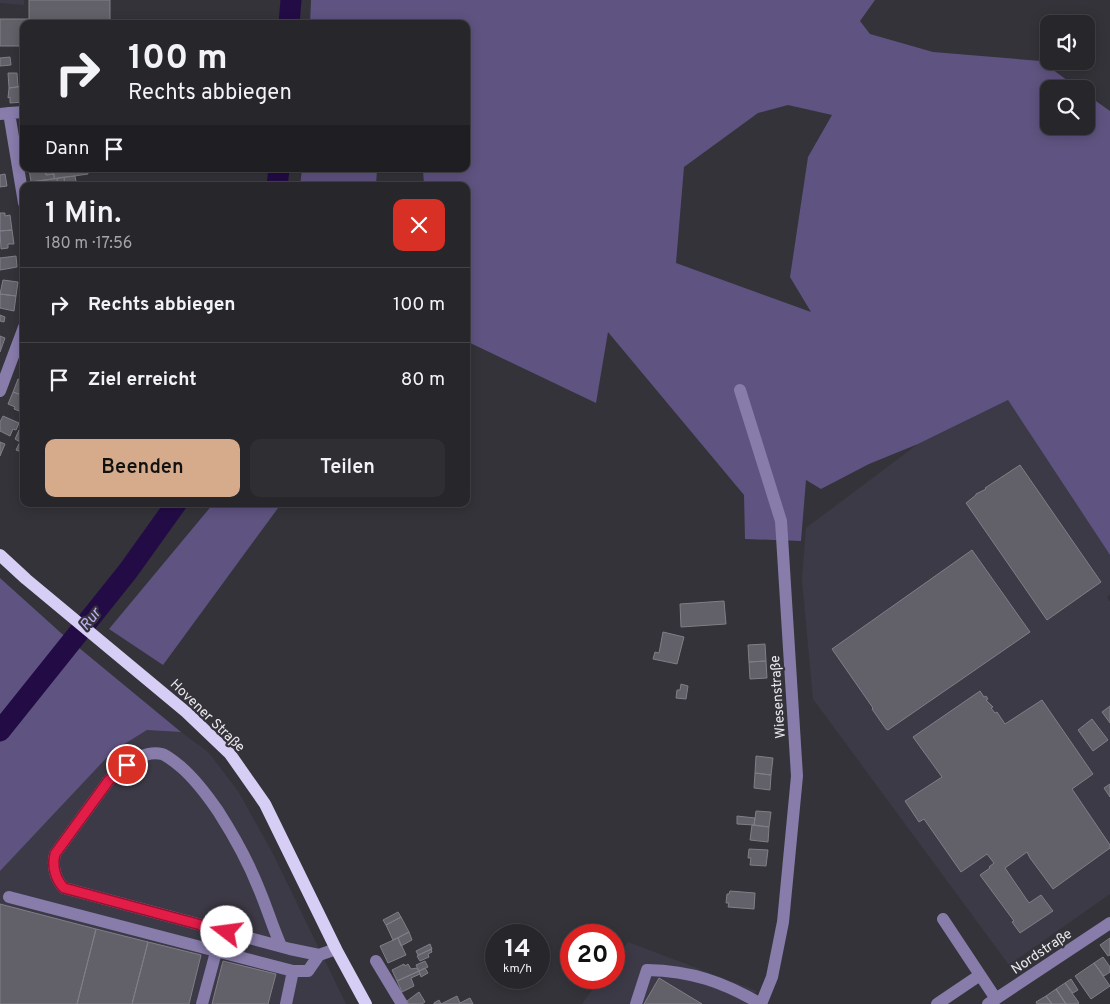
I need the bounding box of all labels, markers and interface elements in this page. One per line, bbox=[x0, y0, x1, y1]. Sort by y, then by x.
map controls bbox=[1040, 15, 1095, 135]
button: sound bbox=[1040, 15, 1095, 70]
text: 100 m bbox=[128, 37, 228, 81]
icon: right bbox=[45, 40, 110, 105]
text: Rechts abbiegen bbox=[128, 80, 292, 107]
button: search bbox=[1040, 80, 1095, 135]
icon: arrive bbox=[100, 135, 128, 163]
text: Dann bbox=[45, 137, 90, 161]
text: 1 Min. bbox=[45, 196, 121, 233]
button: close bbox=[393, 199, 445, 251]
text: 180 m · 17:56 bbox=[45, 234, 132, 254]
icon: right bbox=[45, 291, 73, 319]
text: Rechts abbiegen bbox=[88, 293, 236, 317]
text: 100 m bbox=[393, 293, 445, 317]
icon: arrive bbox=[45, 366, 73, 394]
text: Ziel erreicht bbox=[88, 368, 197, 392]
text: 80 m bbox=[401, 368, 445, 392]
button: Beenden bbox=[45, 439, 240, 497]
button: Teilen bbox=[250, 439, 445, 497]
water label: Rur bbox=[76, 604, 107, 635]
street label: Wiesenstraße bbox=[767, 655, 790, 739]
street label: Hovener Straße bbox=[166, 676, 248, 756]
pin bbox=[106, 744, 148, 786]
icon: arrive bbox=[113, 751, 141, 779]
position arrow bbox=[200, 905, 252, 957]
speed limit sign: 20 bbox=[560, 924, 625, 989]
street label: Nordstraße bbox=[1008, 926, 1075, 979]
text: 14 bbox=[504, 934, 531, 966]
text: km/h bbox=[503, 961, 532, 977]

